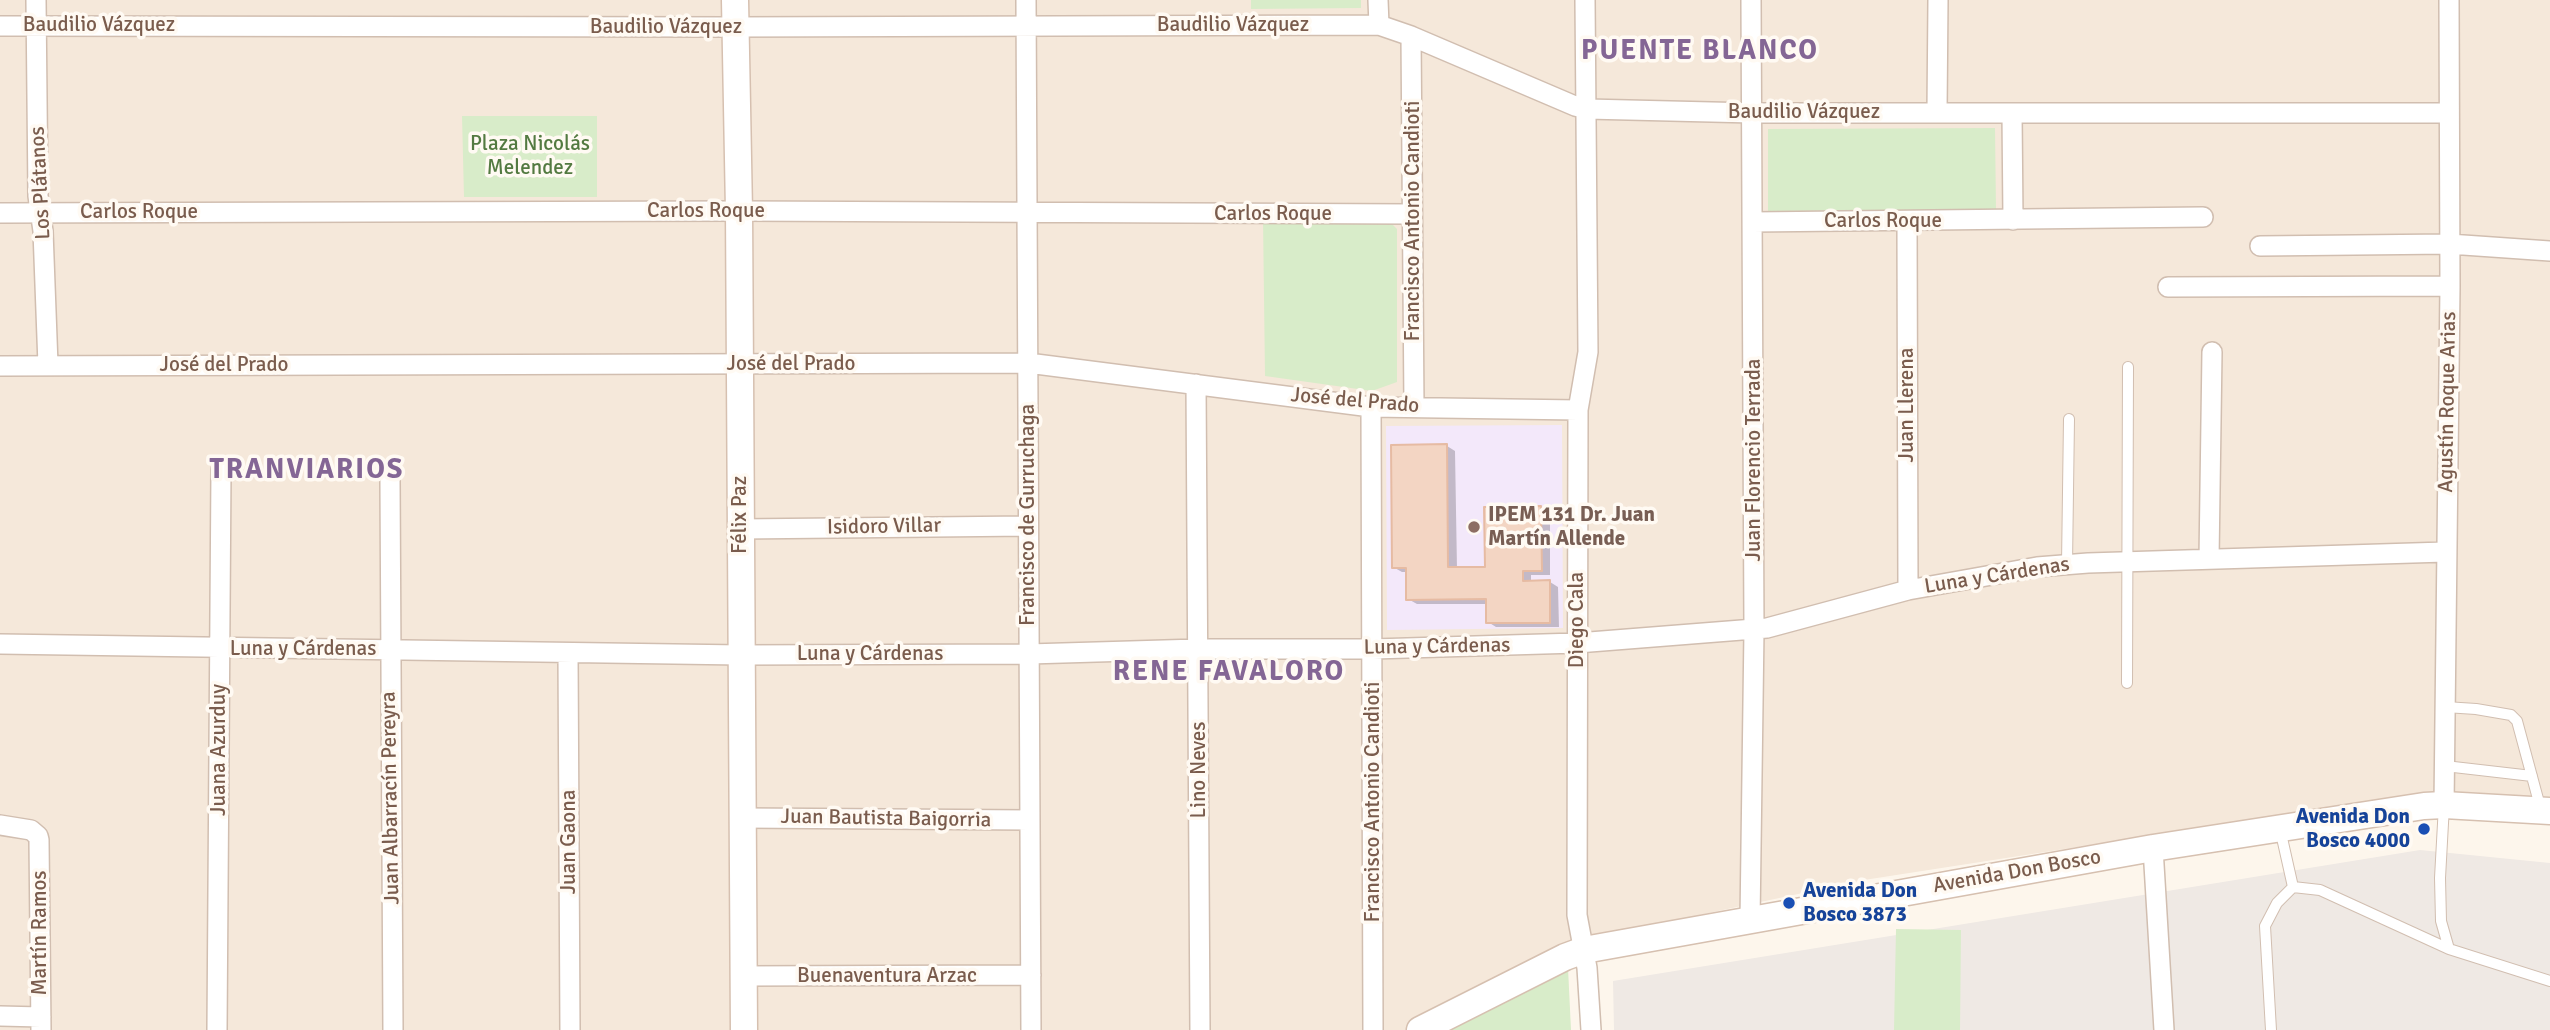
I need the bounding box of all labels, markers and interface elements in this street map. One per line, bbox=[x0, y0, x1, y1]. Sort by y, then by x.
street label: Baudilio Vázquez bbox=[23, 12, 175, 38]
street label: Baudilio Vázquez bbox=[1157, 12, 1309, 38]
street label: Baudilio Vázquez bbox=[590, 14, 742, 40]
district label: PUENTE BLANCO bbox=[1583, 35, 1817, 69]
street label: Baudilio Vázquez bbox=[1728, 99, 1880, 125]
street label: Francisco Antonio Candioti bbox=[1400, 101, 1426, 341]
street label: Los Plátanos bbox=[25, 126, 57, 240]
park label: Plaza Nicolás Melendez bbox=[470, 131, 590, 181]
street label: Carlos Roque bbox=[647, 198, 765, 224]
street label: Carlos Roque bbox=[80, 199, 198, 225]
street label: Carlos Roque bbox=[1214, 201, 1332, 227]
street label: Carlos Roque bbox=[1824, 208, 1942, 234]
street label: Agustín Roque Arias bbox=[2434, 311, 2462, 493]
street label: Juan Llerena bbox=[1894, 348, 1920, 462]
street label: José del Prado bbox=[727, 351, 855, 377]
street label: José del Prado bbox=[160, 352, 288, 378]
street label: Juan Florencio Terrada bbox=[1741, 359, 1767, 561]
street label: José del Prado bbox=[1290, 383, 1420, 419]
street label: Francisco de Gurruchaga bbox=[1015, 404, 1041, 626]
district label: TRANVIARIOS bbox=[211, 454, 403, 488]
street label: Félix Paz bbox=[727, 476, 753, 554]
place label: IPEM 131 Dr. Juan Martín Allende bbox=[1488, 502, 1655, 552]
street label: Isidoro Villar bbox=[827, 513, 941, 541]
marker: IPEM 131 Dr. Juan Martín Allende bbox=[1466, 519, 1482, 535]
street label: Luna y Cárdenas bbox=[1923, 552, 2071, 600]
street label: Diego Cala bbox=[1564, 572, 1590, 668]
street label: Luna y Cárdenas bbox=[1363, 633, 1511, 661]
street label: Luna y Cárdenas bbox=[230, 636, 376, 662]
street label: Luna y Cárdenas bbox=[797, 641, 943, 667]
district label: RENE FAVALORO bbox=[1114, 656, 1344, 690]
street label: Francisco Antonio Candioti bbox=[1360, 682, 1386, 922]
street label: Juana Azurduy bbox=[206, 684, 232, 816]
street label: Juan Albarracín Pereyra bbox=[377, 691, 405, 905]
street label: Lino Neves bbox=[1186, 722, 1212, 818]
street label: Juan Gaona bbox=[556, 790, 582, 894]
place label: Avenida Don Bosco 4000 bbox=[2296, 804, 2410, 854]
street label: Juan Bautista Baigorria bbox=[780, 805, 992, 833]
marker: Avenida Don Bosco 4000 bbox=[2416, 821, 2432, 837]
street label: Avenida Don Bosco bbox=[1931, 845, 2103, 899]
street label: Martín Ramos bbox=[27, 871, 53, 995]
place label: Avenida Don Bosco 3873 bbox=[1803, 878, 1917, 928]
marker: Avenida Don Bosco 3873 bbox=[1781, 895, 1797, 911]
street label: Buenaventura Arzac bbox=[797, 963, 977, 989]

